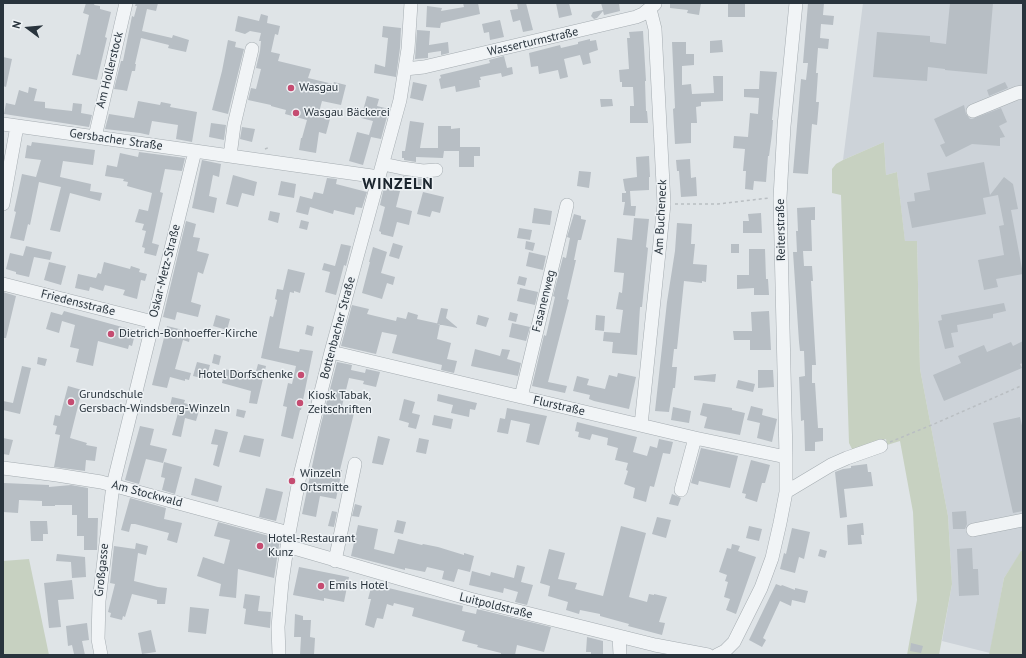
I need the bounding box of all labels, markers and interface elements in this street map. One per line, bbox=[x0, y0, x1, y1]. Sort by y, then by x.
north arrow bbox=[8, 8, 48, 48]
text: N bbox=[9, 19, 24, 30]
street label: Wasserturmstraße bbox=[486, 25, 580, 59]
street label: Am Hollerstock bbox=[94, 30, 126, 110]
place label: Wasgau bbox=[299, 81, 338, 95]
marker: Wasgau bbox=[286, 83, 296, 93]
place label: Wasgau Bäckerei bbox=[304, 106, 390, 120]
marker: Wasgau Bäckerei bbox=[291, 108, 301, 118]
street label: Gersbacher Straße bbox=[68, 126, 164, 154]
district label: WINZELN bbox=[362, 174, 434, 194]
street label: Am Bucheneck bbox=[652, 179, 670, 255]
street label: Reiterstraße bbox=[773, 199, 789, 261]
street label: Oskar-Metz-Straße bbox=[146, 223, 184, 319]
street label: Fasanenweg bbox=[529, 268, 559, 334]
street label: Bottenbacher Straße bbox=[317, 275, 359, 381]
street label: Friedensstraße bbox=[39, 287, 117, 319]
place label: Dietrich-Bonhoeffer-Kirche bbox=[119, 327, 258, 341]
marker: Dietrich-Bonhoeffer-Kirche bbox=[106, 329, 116, 339]
place label: Hotel Dorfschenke bbox=[198, 368, 293, 382]
marker: Hotel Dorfschenke bbox=[296, 370, 306, 380]
place label: Grundschule Gersbach-Windsberg-Winzeln bbox=[79, 388, 230, 416]
place label: Kiosk Tabak, Zeitschriften bbox=[308, 389, 372, 417]
street label: Flurstraße bbox=[532, 393, 586, 419]
marker: Grundschule Gersbach-Windsberg-Winzeln bbox=[66, 397, 76, 407]
marker: Kiosk Tabak, Zeitschriften bbox=[295, 398, 305, 408]
place label: Winzeln Ortsmitte bbox=[300, 467, 349, 495]
marker: Winzeln Ortsmitte bbox=[287, 476, 297, 486]
street label: Am Stockwald bbox=[110, 478, 184, 510]
place label: Hotel-Restaurant Kunz bbox=[268, 532, 355, 560]
marker: Hotel-Restaurant Kunz bbox=[255, 541, 265, 551]
street label: Großgasse bbox=[92, 543, 112, 597]
place label: Emils Hotel bbox=[329, 579, 388, 593]
marker: Emils Hotel bbox=[316, 581, 326, 591]
street label: Luitpoldstraße bbox=[458, 590, 534, 622]

